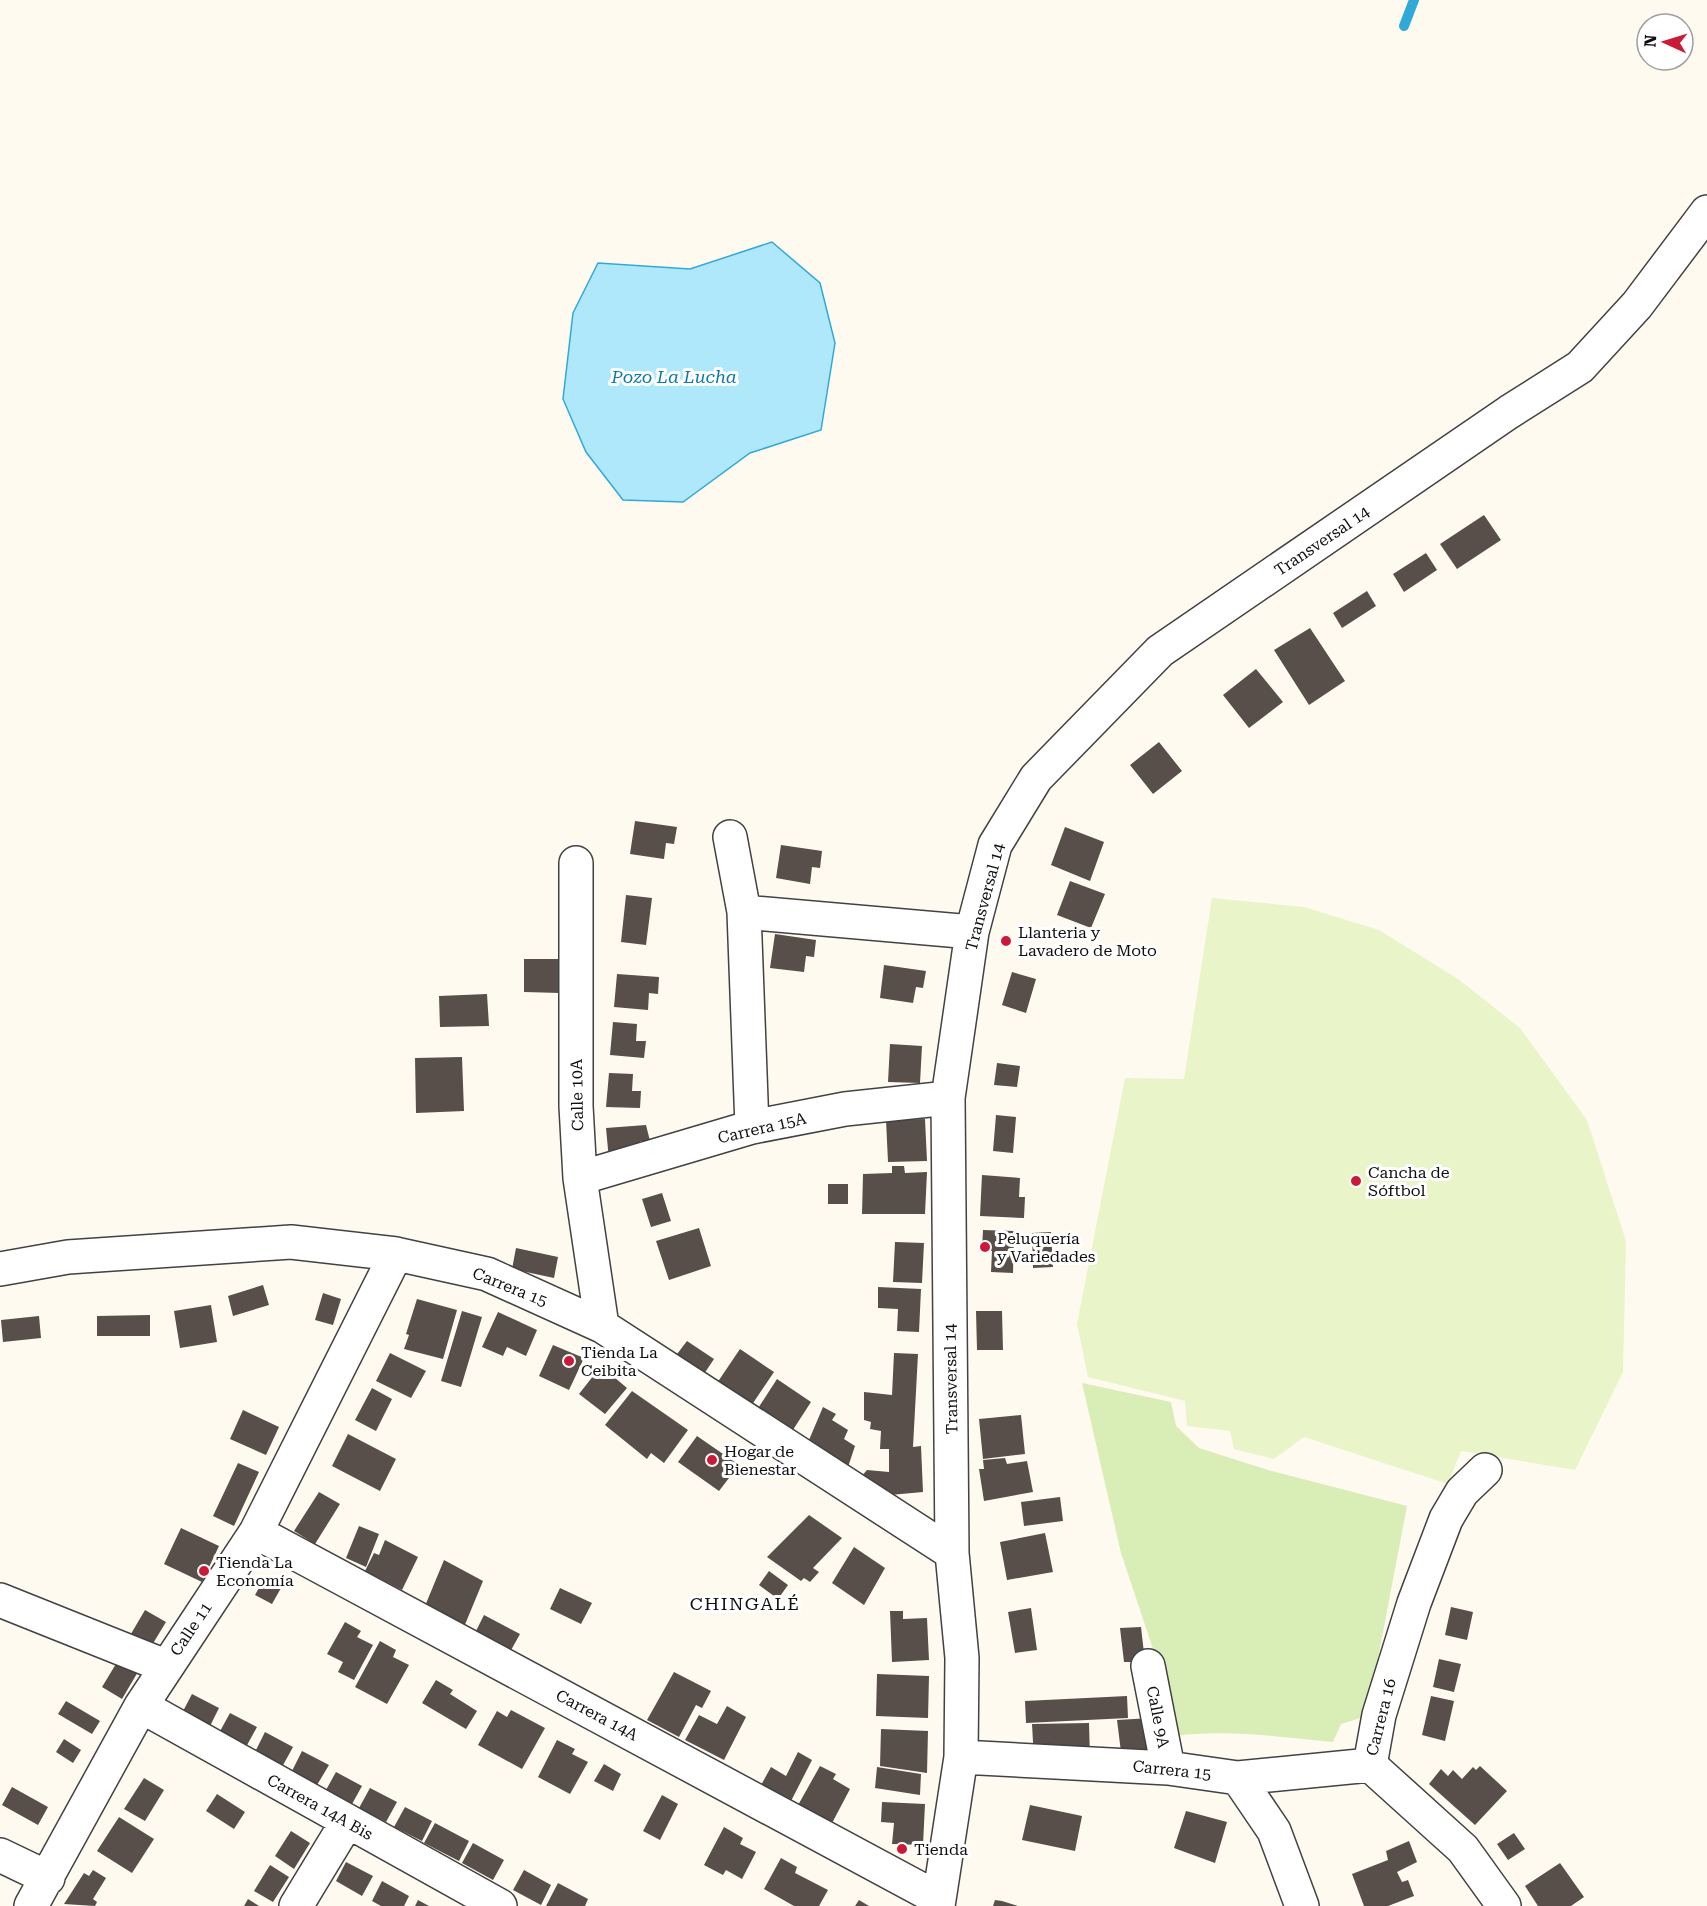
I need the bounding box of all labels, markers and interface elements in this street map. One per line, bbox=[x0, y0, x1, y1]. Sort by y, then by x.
north arrow bbox=[1635, 12, 1695, 72]
text: N bbox=[1641, 34, 1660, 48]
water label: Pozo La Lucha bbox=[610, 366, 737, 387]
street label: Transversal 14 bbox=[1271, 502, 1373, 580]
street label: Transversal 14 bbox=[961, 841, 1009, 953]
place label: Llanteria y Lavadero de Moto bbox=[1018, 923, 1157, 960]
marker: Llanteria y Lavadero de Moto bbox=[999, 934, 1013, 948]
street label: Calle 10A bbox=[567, 1058, 587, 1131]
street label: Carrera 15A bbox=[716, 1108, 809, 1147]
place label: Cancha de Sóftbol bbox=[1368, 1163, 1450, 1200]
marker: Cancha de Sóftbol bbox=[1349, 1174, 1363, 1188]
place label: Peluquería y Variedades bbox=[997, 1229, 1096, 1266]
marker: Peluquería y Variedades bbox=[978, 1240, 992, 1254]
street label: Carrera 15 bbox=[470, 1263, 550, 1311]
street label: Transversal 14 bbox=[941, 1323, 961, 1435]
place label: Tienda La Ceibita bbox=[581, 1343, 658, 1380]
marker: Tienda La Ceibita bbox=[562, 1354, 576, 1368]
place label: Hogar de Bienestar bbox=[724, 1442, 797, 1479]
marker: Hogar de Bienestar bbox=[705, 1453, 719, 1467]
place label: Tienda La Economía bbox=[216, 1553, 294, 1590]
marker: Tienda La Economía bbox=[197, 1564, 211, 1578]
district label: CHINGALÉ bbox=[690, 1593, 800, 1614]
street label: Calle 11 bbox=[166, 1598, 216, 1660]
street label: Carrera 16 bbox=[1362, 1676, 1400, 1758]
street label: Calle 9A bbox=[1143, 1684, 1173, 1751]
street label: Carrera 14A bbox=[553, 1685, 642, 1745]
street label: Carrera 15 bbox=[1132, 1756, 1212, 1784]
street label: Carrera 14A Bis bbox=[264, 1770, 376, 1844]
place label: Tienda bbox=[914, 1840, 968, 1859]
marker: Tienda bbox=[895, 1842, 909, 1856]

